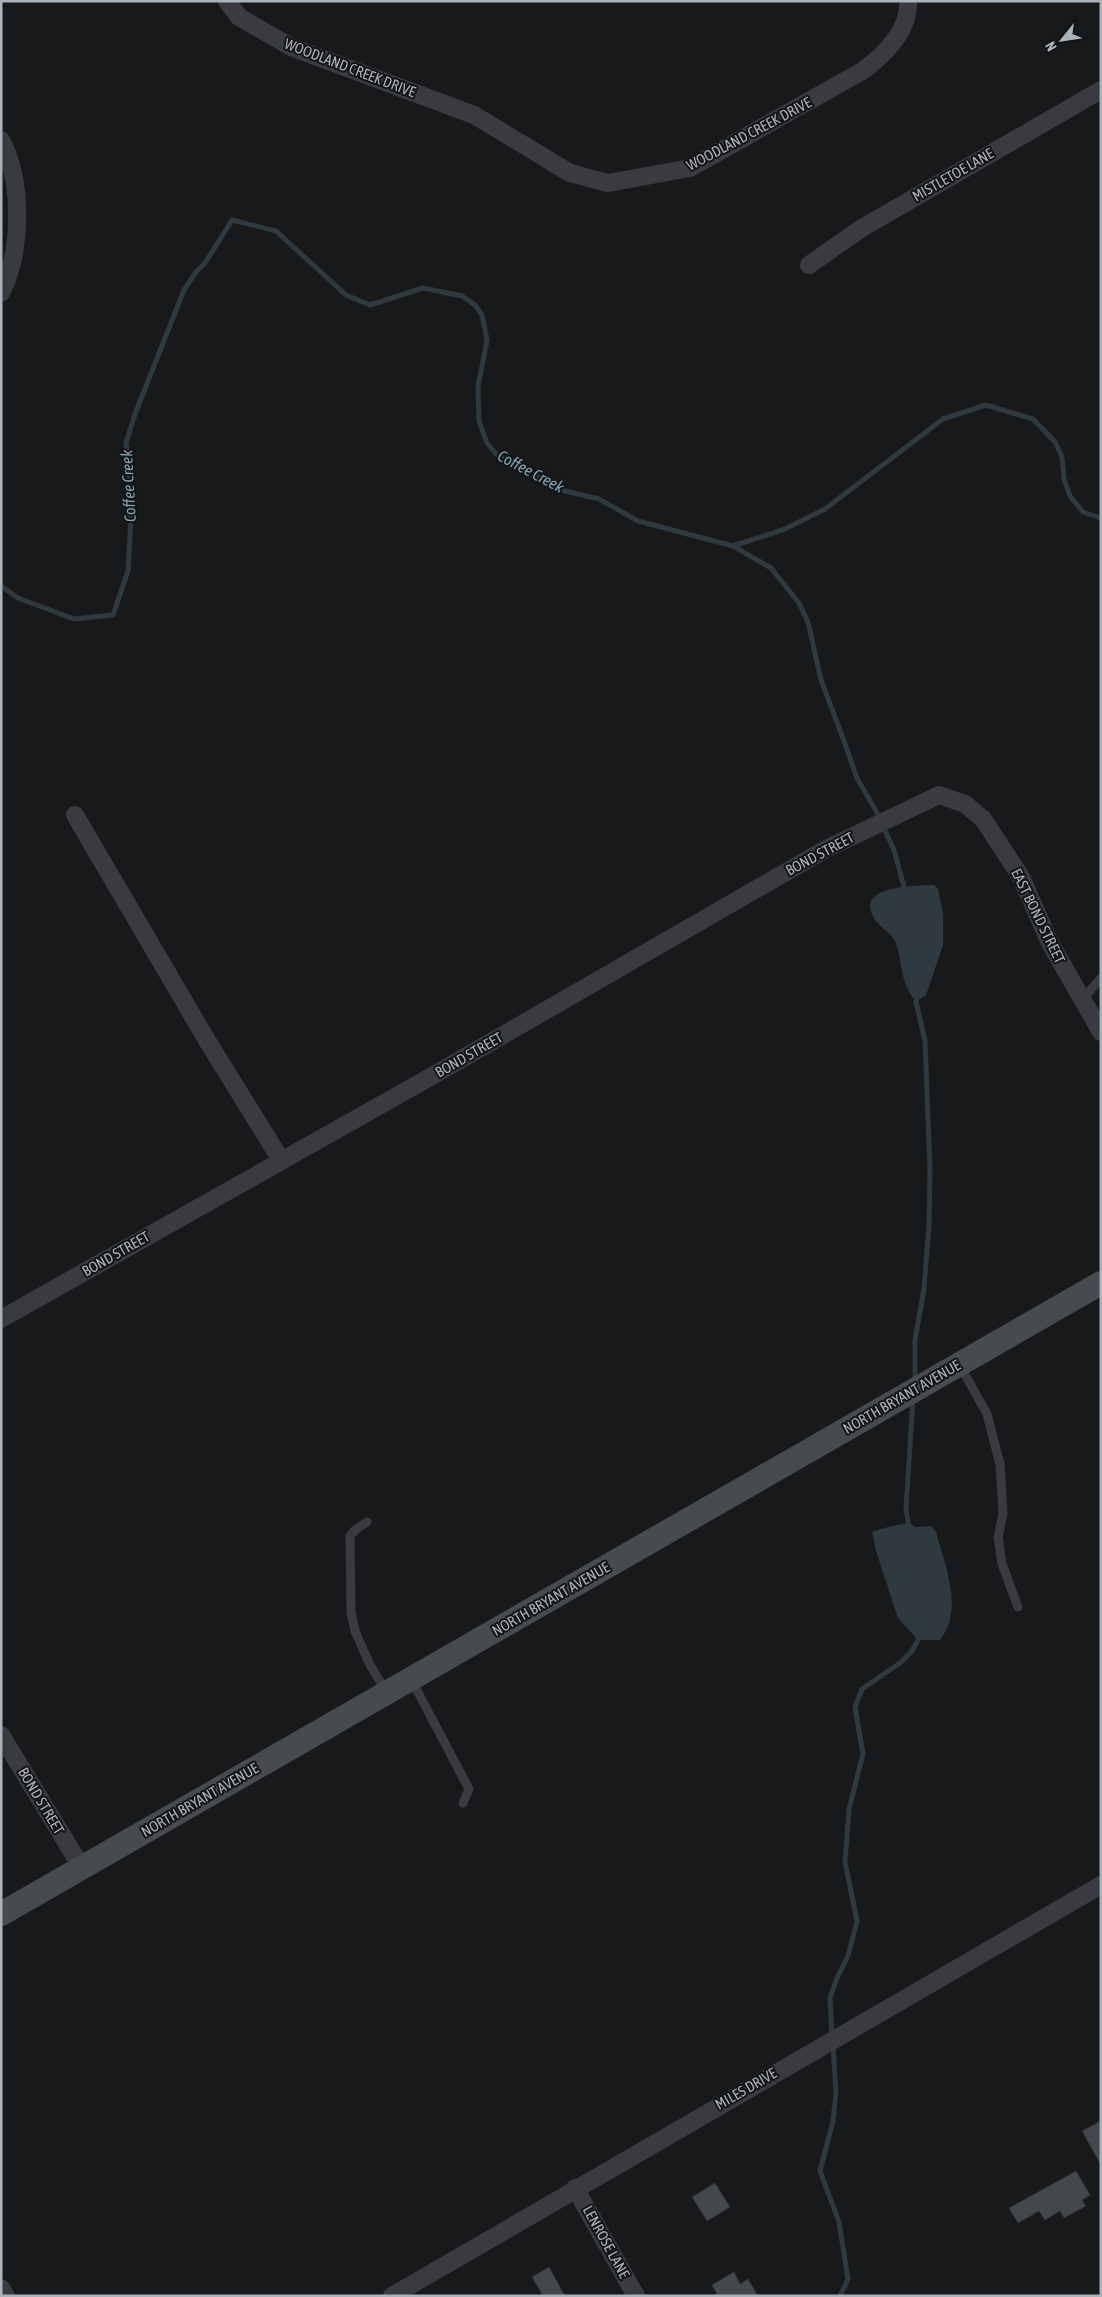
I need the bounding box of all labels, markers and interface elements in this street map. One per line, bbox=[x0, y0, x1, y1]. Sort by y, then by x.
north arrow bbox=[1037, 15, 1087, 65]
street label: WOODLAND CREEK DRIVE bbox=[282, 35, 419, 101]
text: N bbox=[1042, 39, 1060, 54]
street label: WOODLAND CREEK DRIVE bbox=[683, 93, 815, 174]
street label: MISTLETOE LANE bbox=[909, 144, 997, 205]
water label: Coffee Creek bbox=[495, 446, 568, 496]
water label: Coffee Creek bbox=[117, 448, 139, 523]
street label: BOND STREET bbox=[783, 828, 857, 879]
street label: EAST BOND STREET bbox=[1008, 865, 1069, 966]
street label: BOND STREET bbox=[432, 1028, 506, 1081]
street label: BOND STREET bbox=[79, 1227, 153, 1280]
street label: NORTH BRYANT AVENUE bbox=[840, 1356, 964, 1437]
street label: NORTH BRYANT AVENUE bbox=[489, 1558, 613, 1639]
street label: NORTH BRYANT AVENUE bbox=[138, 1759, 262, 1840]
street label: BOND STREET bbox=[15, 1764, 68, 1838]
street label: MILES DRIVE bbox=[712, 2064, 780, 2113]
street label: LENROSE LANE bbox=[580, 2203, 634, 2282]

